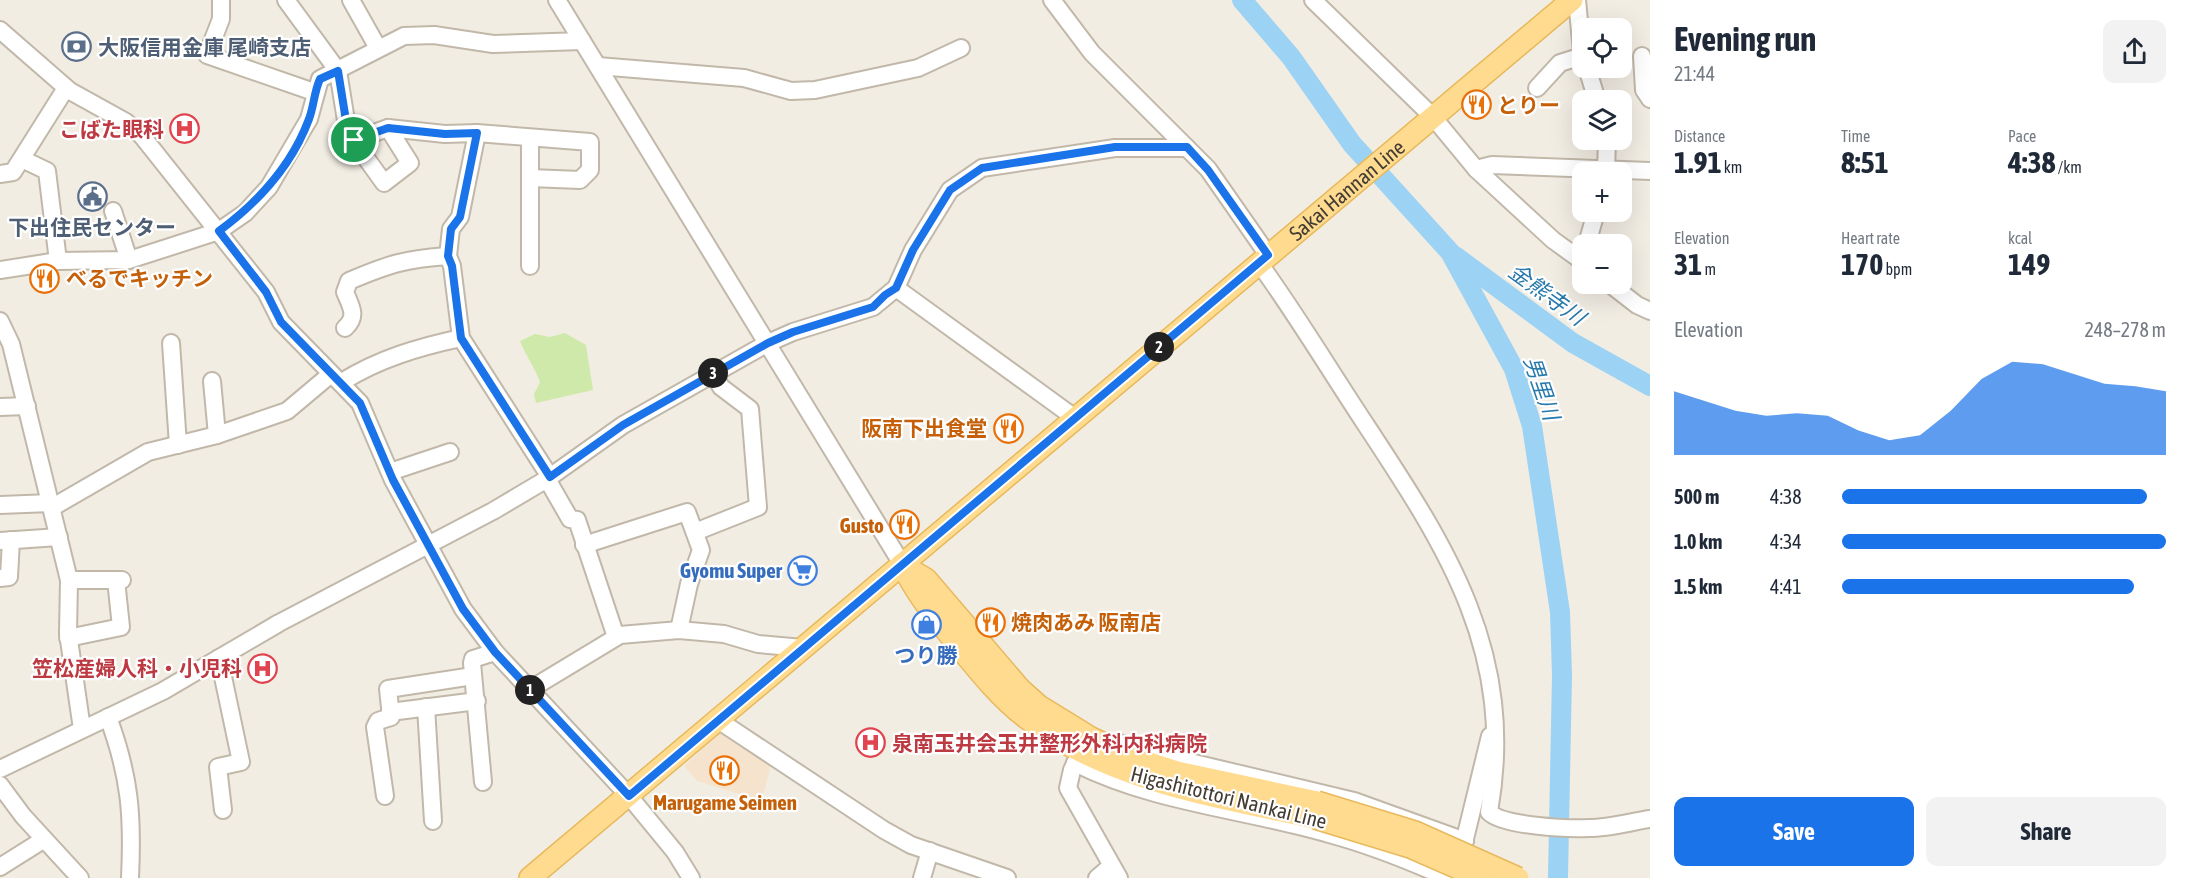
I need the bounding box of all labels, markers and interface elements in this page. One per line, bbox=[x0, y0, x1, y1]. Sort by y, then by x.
map controls bbox=[1572, 18, 1632, 294]
button: locate bbox=[1572, 18, 1632, 78]
text: Evening run bbox=[1674, 20, 1816, 58]
button: share bbox=[2103, 20, 2166, 83]
bank icon: 大阪信用金庫 尾崎支店 bbox=[61, 31, 93, 63]
place label: 大阪信用金庫 尾崎支店 bbox=[98, 35, 311, 59]
text: 21:44 bbox=[1674, 62, 1715, 85]
restaurant icon: とりー bbox=[1460, 89, 1492, 121]
button: layers bbox=[1572, 90, 1632, 150]
place label: とりー bbox=[1497, 93, 1560, 117]
hospital icon: こばた眼科 bbox=[169, 113, 201, 145]
pin bbox=[328, 114, 379, 165]
place label: こばた眼科 bbox=[59, 117, 164, 141]
icon: arrive bbox=[337, 123, 370, 156]
text: Distance bbox=[1674, 127, 1725, 145]
text: Time bbox=[1841, 127, 1870, 145]
text: Pace bbox=[2008, 127, 2036, 145]
street label: Sakai Hannan Line bbox=[1284, 134, 1409, 245]
text: 1.91 bbox=[1674, 145, 1722, 179]
text: 8:51 bbox=[1841, 145, 1889, 179]
text: 4:38 bbox=[2008, 145, 2056, 179]
text: km bbox=[1722, 158, 1742, 176]
text: /km bbox=[2056, 158, 2082, 176]
button: + bbox=[1572, 162, 1632, 222]
public building icon: 下出住民センター bbox=[76, 180, 108, 212]
place label: 下出住民センター bbox=[8, 215, 176, 239]
text: Elevation bbox=[1674, 229, 1729, 247]
text: Heart rate bbox=[1841, 229, 1900, 247]
text: kcal bbox=[2008, 229, 2032, 247]
button: − bbox=[1572, 234, 1632, 294]
text: 31 bbox=[1674, 247, 1702, 281]
text: 170 bbox=[1841, 247, 1883, 281]
text: 149 bbox=[2008, 247, 2050, 281]
water label: 金熊寺川 bbox=[1504, 258, 1592, 332]
text: m bbox=[1702, 260, 1716, 278]
text: bpm bbox=[1883, 260, 1912, 278]
restaurant icon: べるでキッチン bbox=[29, 262, 61, 294]
place label: べるでキッチン bbox=[66, 266, 213, 290]
text: Elevation bbox=[1674, 318, 1743, 341]
text: 248–278 m bbox=[2084, 318, 2166, 341]
pin: 2 bbox=[1144, 332, 1174, 362]
text: 2 bbox=[1155, 338, 1163, 356]
water label: 男里川 bbox=[1519, 353, 1566, 425]
pin: 3 bbox=[698, 358, 728, 388]
text: 3 bbox=[709, 364, 717, 382]
restaurant icon: 阪南下出食堂 bbox=[992, 412, 1024, 444]
place label: 阪南下出食堂 bbox=[861, 416, 987, 440]
text: 500 m bbox=[1674, 485, 1719, 508]
text: 4:38 bbox=[1770, 485, 1802, 508]
restaurant icon: Gusto bbox=[889, 509, 921, 541]
place label: Gusto bbox=[840, 513, 884, 537]
text: 1.0 km bbox=[1674, 530, 1722, 553]
text: 4:34 bbox=[1770, 530, 1802, 553]
supermarket icon: Gyomu Super bbox=[787, 554, 819, 586]
place label: Gyomu Super bbox=[680, 558, 783, 582]
text: 1.5 km bbox=[1674, 575, 1722, 598]
text: 4:41 bbox=[1770, 575, 1802, 598]
restaurant icon: 焼肉あみ 阪南店 bbox=[974, 606, 1006, 638]
shop icon: つり勝 bbox=[910, 608, 942, 640]
place label: 焼肉あみ 阪南店 bbox=[1011, 610, 1161, 634]
place label: つり勝 bbox=[895, 643, 958, 667]
hospital icon: 笠松産婦人科・小児科 bbox=[247, 652, 279, 684]
place label: 笠松産婦人科・小児科 bbox=[32, 656, 242, 680]
pin: 1 bbox=[515, 675, 545, 705]
text: 1 bbox=[526, 681, 534, 699]
hospital icon: 泉南玉井会玉井整形外科内科病院 bbox=[855, 727, 887, 759]
place label: 泉南玉井会玉井整形外科内科病院 bbox=[892, 731, 1207, 755]
restaurant icon: Marugame Seimen bbox=[709, 755, 741, 787]
street label: Higashitottori Nankai Line bbox=[1129, 761, 1329, 833]
place label: Marugame Seimen bbox=[653, 790, 797, 814]
button: Save bbox=[1674, 797, 1914, 866]
button: Share bbox=[1926, 797, 2166, 866]

